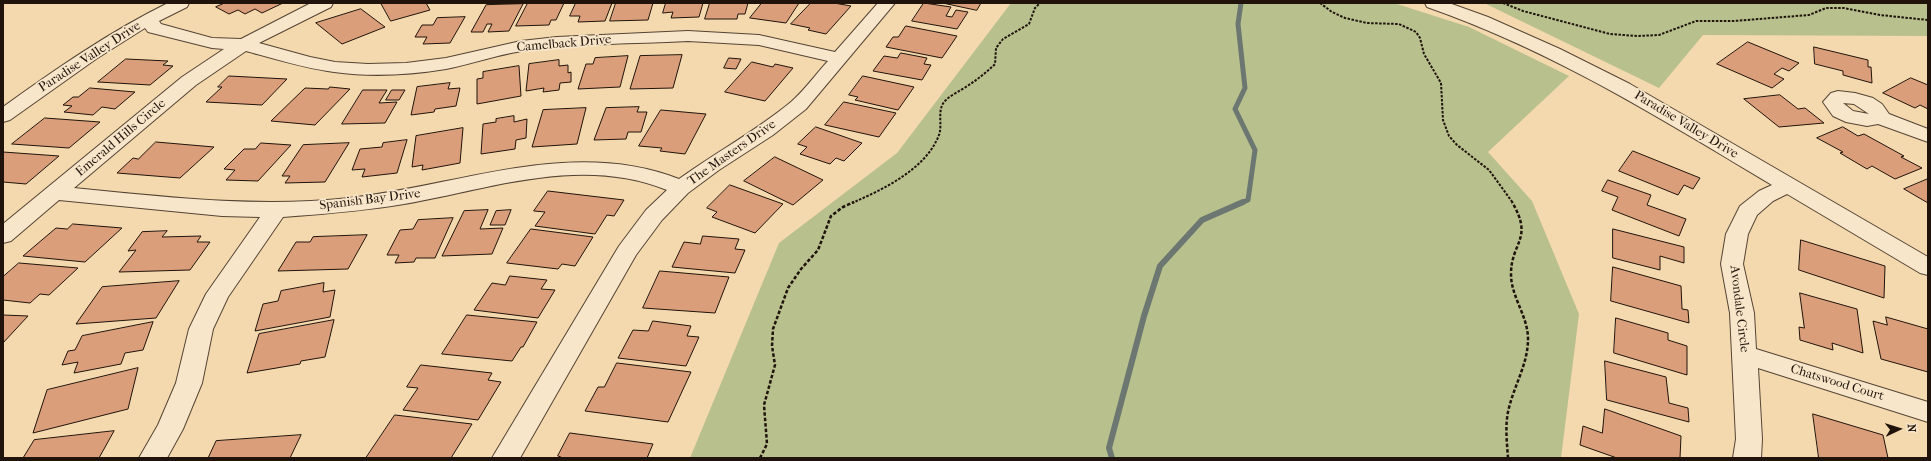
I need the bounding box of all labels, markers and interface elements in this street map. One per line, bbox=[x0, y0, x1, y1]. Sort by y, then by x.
street label: Paradise Valley Drive bbox=[36, 18, 144, 96]
street label: Camelback Drive bbox=[516, 32, 612, 56]
street label: Paradise Valley Drive bbox=[1631, 88, 1741, 162]
street label: Emerald Hills Circle bbox=[73, 96, 169, 180]
street label: The Masters Drive bbox=[685, 117, 779, 189]
street label: Spanish Bay Drive bbox=[319, 186, 421, 214]
street label: Avondale Circle bbox=[1726, 264, 1752, 354]
street label: Chatswood Court bbox=[1788, 361, 1886, 405]
north arrow bbox=[1879, 409, 1919, 449]
text: N bbox=[1905, 423, 1918, 433]

